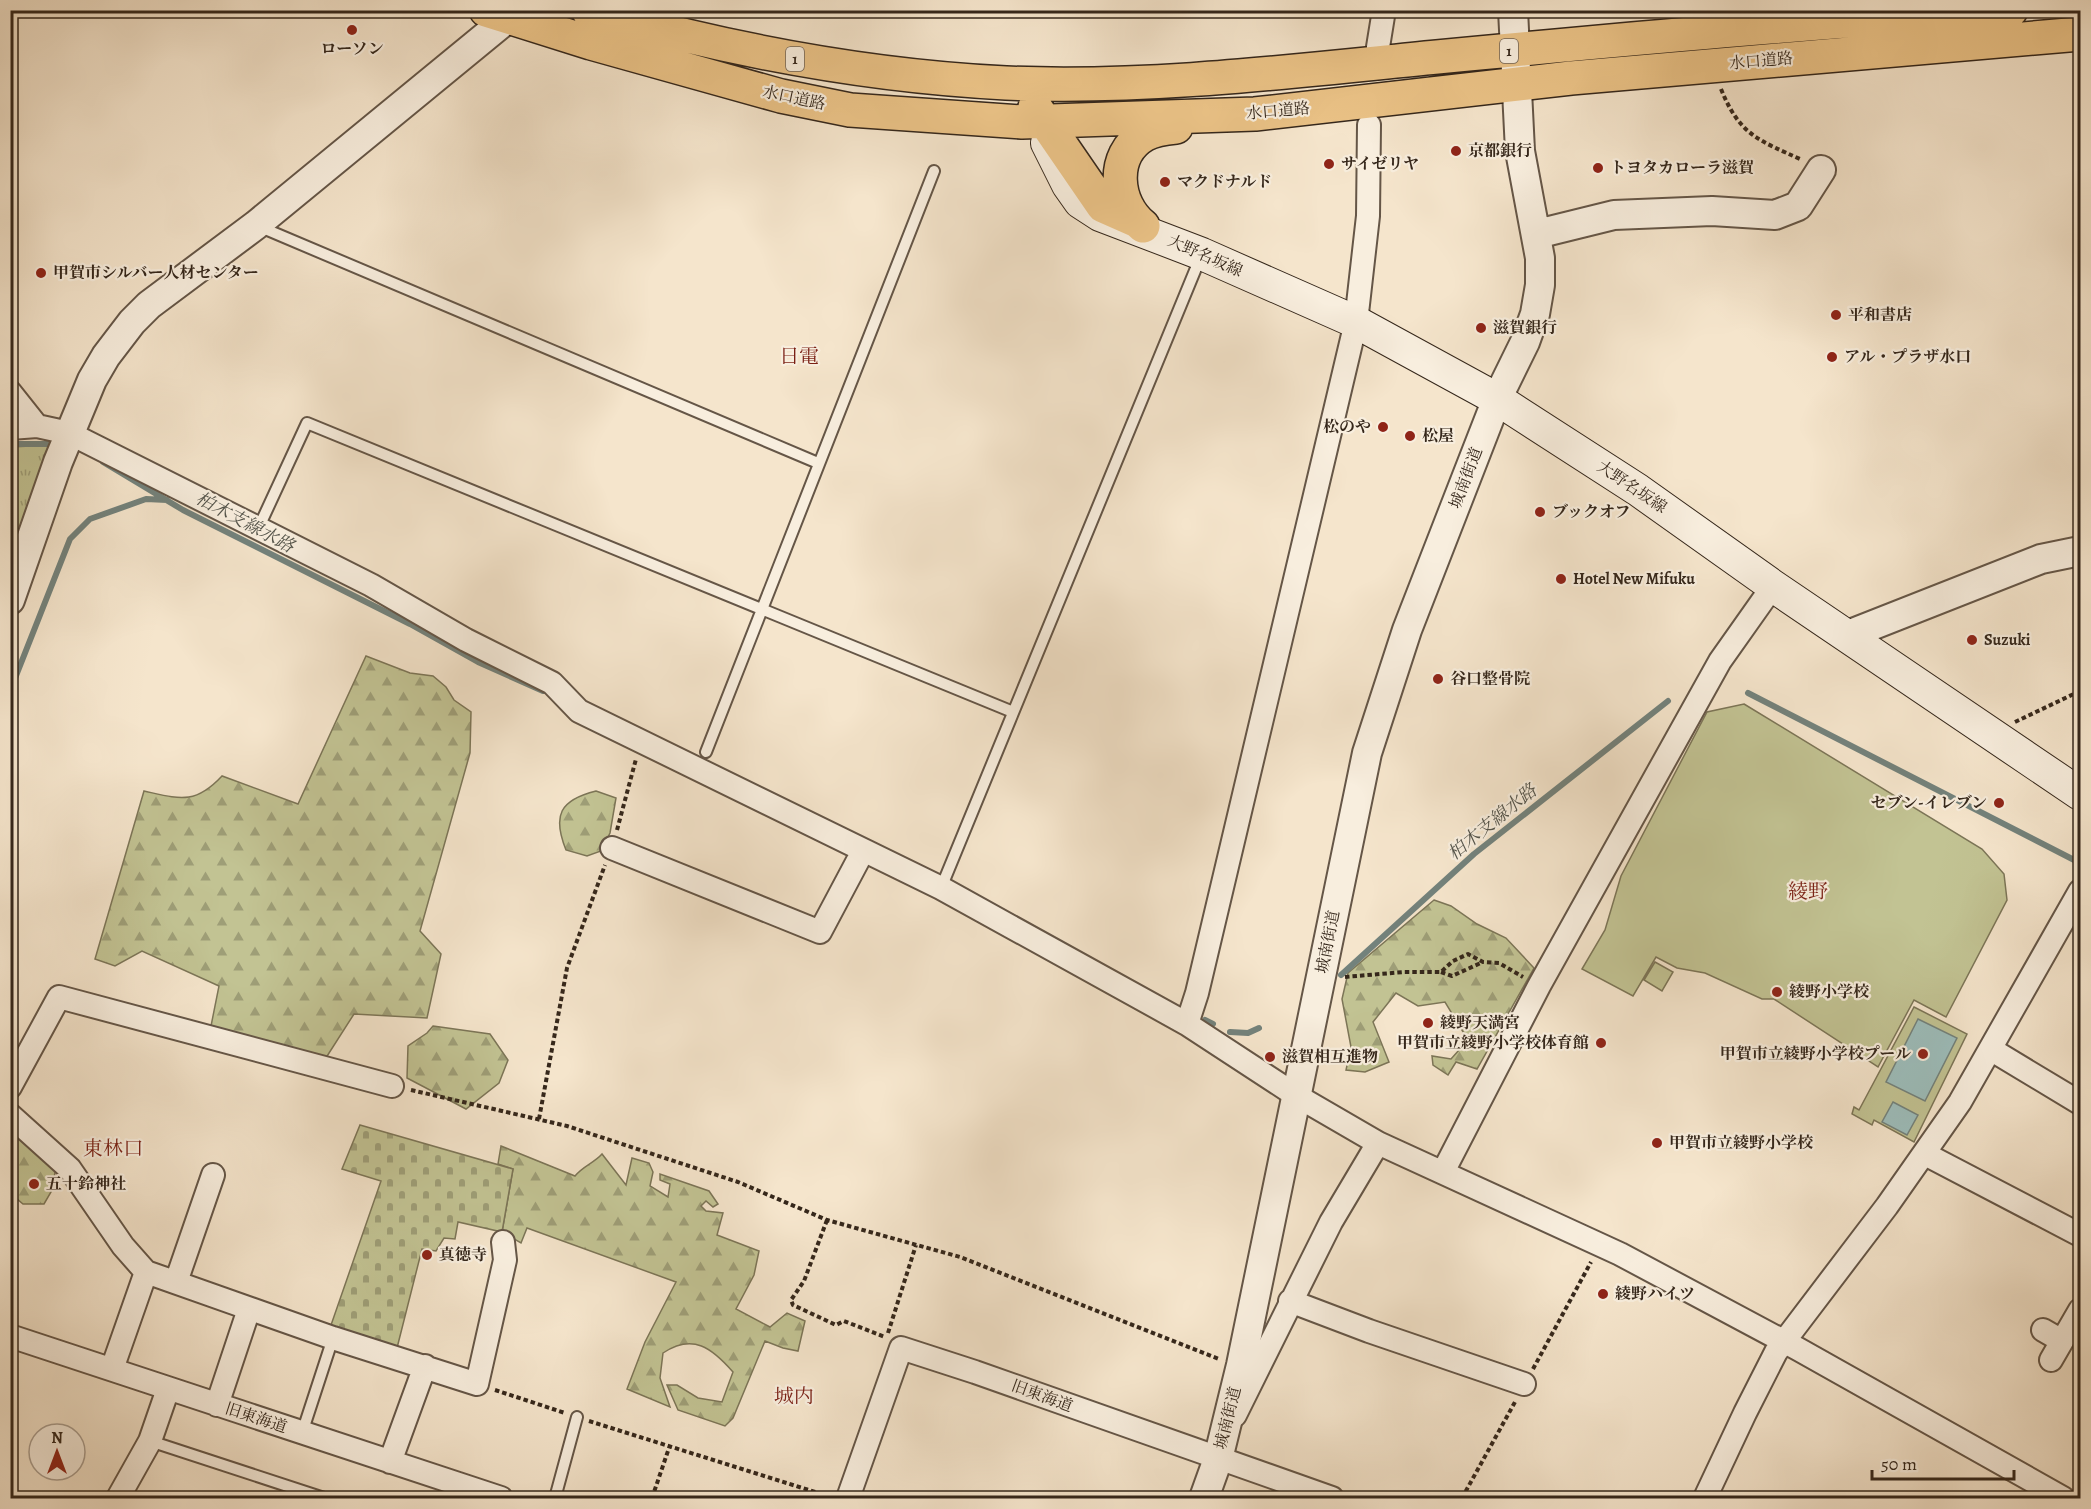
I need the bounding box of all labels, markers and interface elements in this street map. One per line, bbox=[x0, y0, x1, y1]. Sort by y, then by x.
marker: ローソン bbox=[345, 23, 359, 37]
place label: ローソン bbox=[320, 38, 384, 60]
road number: 1 bbox=[1500, 39, 1518, 63]
road number: 1 bbox=[786, 47, 804, 71]
street label: 水口道路 bbox=[1728, 47, 1794, 75]
street label: 水口道路 bbox=[760, 81, 828, 115]
street label: 水口道路 bbox=[1245, 97, 1311, 125]
place label: 京都銀行 bbox=[1468, 140, 1532, 162]
marker: 京都銀行 bbox=[1449, 144, 1463, 158]
place label: サイゼリヤ bbox=[1341, 153, 1419, 175]
marker: サイゼリヤ bbox=[1322, 157, 1336, 171]
place label: トヨタカローラ滋賀 bbox=[1610, 157, 1754, 179]
marker: トヨタカローラ滋賀 bbox=[1591, 161, 1605, 175]
place label: マクドナルド bbox=[1177, 171, 1272, 193]
marker: マクドナルド bbox=[1158, 175, 1172, 189]
street label: 大野名坂線 bbox=[1164, 230, 1246, 282]
place label: 甲賀市シルバー人材センター bbox=[53, 262, 259, 284]
marker: 甲賀市シルバー人材センター bbox=[34, 266, 48, 280]
place label: 平和書店 bbox=[1848, 304, 1912, 326]
marker: 平和書店 bbox=[1829, 308, 1843, 322]
place label: 滋賀銀行 bbox=[1493, 317, 1557, 339]
marker: 滋賀銀行 bbox=[1474, 321, 1488, 335]
district label: 日電 bbox=[779, 343, 819, 370]
place label: アル・プラザ水口 bbox=[1844, 346, 1971, 368]
marker: アル・プラザ水口 bbox=[1825, 350, 1839, 364]
place label: 松のや bbox=[1323, 416, 1371, 438]
marker: 松のや bbox=[1376, 420, 1390, 434]
place label: 松屋 bbox=[1422, 425, 1454, 447]
marker: 松屋 bbox=[1403, 429, 1417, 443]
street label: 城南街道 bbox=[1444, 444, 1488, 512]
street label: 大野名坂線 bbox=[1593, 456, 1671, 518]
water label: 柏木支線水路 bbox=[192, 486, 300, 559]
place label: ブックオフ bbox=[1552, 501, 1630, 523]
marker: ブックオフ bbox=[1533, 505, 1547, 519]
place label: Hotel New Mifuku bbox=[1573, 568, 1695, 590]
marker: Hotel New Mifuku bbox=[1554, 572, 1568, 586]
place label: Suzuki bbox=[1984, 629, 2031, 651]
marker: Suzuki bbox=[1965, 633, 1979, 647]
place label: 谷口整骨院 bbox=[1450, 668, 1530, 690]
marker: 谷口整骨院 bbox=[1431, 672, 1445, 686]
water label: 柏木支線水路 bbox=[1442, 777, 1543, 865]
place label: セブン-イレブン bbox=[1871, 792, 1987, 814]
marker: セブン-イレブン bbox=[1992, 796, 2006, 810]
district label: 綾野 bbox=[1788, 878, 1828, 905]
street label: 城南街道 bbox=[1311, 908, 1345, 976]
place label: 綾野小学校 bbox=[1789, 981, 1870, 1003]
marker: 綾野小学校 bbox=[1770, 985, 1784, 999]
place label: 綾野天満宮 bbox=[1440, 1012, 1520, 1034]
marker: 綾野天満宮 bbox=[1421, 1016, 1435, 1030]
place label: 甲賀市立綾野小学校体育館 bbox=[1397, 1032, 1589, 1054]
marker: 甲賀市立綾野小学校体育館 bbox=[1594, 1036, 1608, 1050]
place label: 甲賀市立綾野小学校プール bbox=[1720, 1043, 1911, 1065]
place label: 滋賀相互進物 bbox=[1282, 1046, 1378, 1068]
marker: 甲賀市立綾野小学校プール bbox=[1916, 1047, 1930, 1061]
marker: 滋賀相互進物 bbox=[1263, 1050, 1277, 1064]
place label: 甲賀市立綾野小学校 bbox=[1669, 1132, 1814, 1154]
district label: 東林口 bbox=[83, 1135, 143, 1162]
marker: 甲賀市立綾野小学校 bbox=[1650, 1136, 1664, 1150]
place label: 五十鈴神社 bbox=[46, 1173, 126, 1195]
marker: 五十鈴神社 bbox=[27, 1177, 41, 1191]
place label: 真徳寺 bbox=[439, 1244, 487, 1266]
marker: 真徳寺 bbox=[420, 1248, 434, 1262]
place label: 綾野ハイツ bbox=[1615, 1283, 1695, 1305]
marker: 綾野ハイツ bbox=[1596, 1287, 1610, 1301]
street label: 旧東海道 bbox=[1008, 1375, 1076, 1417]
district label: 城内 bbox=[774, 1383, 814, 1410]
street label: 城南街道 bbox=[1210, 1384, 1246, 1452]
street label: 旧東海道 bbox=[222, 1398, 290, 1438]
north arrow bbox=[27, 1422, 87, 1482]
text: N bbox=[51, 1427, 63, 1449]
scale bar bbox=[1872, 1443, 2014, 1481]
text: 50 m bbox=[1881, 1452, 1917, 1476]

